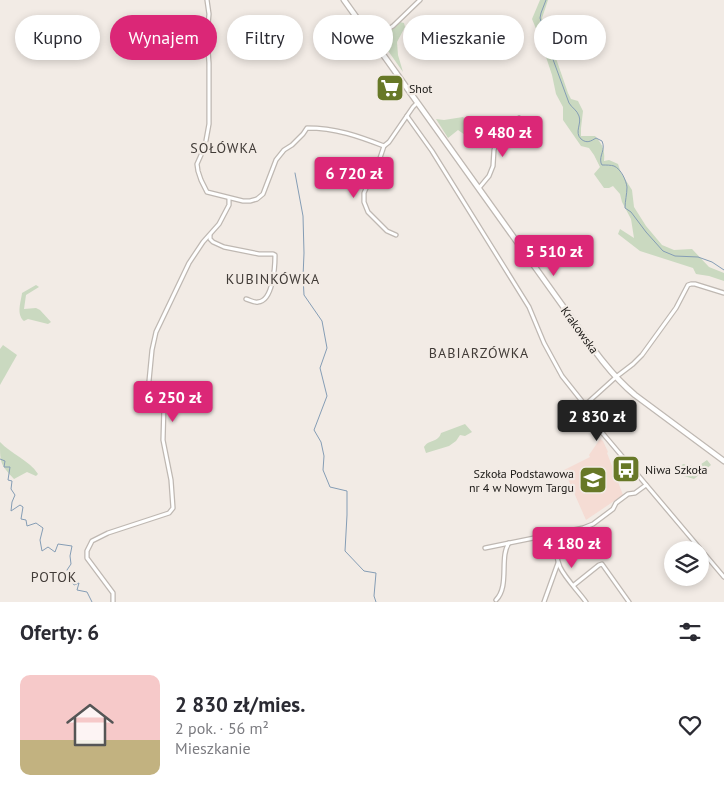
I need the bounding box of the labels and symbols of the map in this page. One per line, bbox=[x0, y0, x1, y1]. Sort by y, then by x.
supermarket icon: Shot bbox=[375, 73, 405, 103]
place label: Shot bbox=[409, 81, 432, 96]
pin: 9 480 zł bbox=[451, 116, 555, 158]
district label: SOŁÓWKA bbox=[190, 139, 258, 157]
pin: 6 720 zł bbox=[302, 156, 406, 199]
pin: 5 510 zł bbox=[502, 234, 606, 277]
district label: KUBINKÓWKA bbox=[226, 270, 320, 288]
street label: Krakowska bbox=[558, 304, 602, 356]
district label: BABIARZÓWKA bbox=[429, 344, 529, 362]
pin: 6 250 zł bbox=[121, 380, 225, 423]
pin: 2 830 zł bbox=[545, 400, 649, 442]
bus stop icon: Niwa Szkoła bbox=[611, 454, 641, 484]
place label: Niwa Szkoła bbox=[645, 462, 708, 477]
school or university icon: Szkoła Podstawowa nr 4 w Nowym Targu bbox=[578, 465, 608, 495]
place label: Szkoła Podstawowa nr 4 w Nowym Targu bbox=[469, 466, 574, 495]
pin: 4 180 zł bbox=[520, 526, 624, 569]
district label: POTOK bbox=[31, 568, 77, 586]

